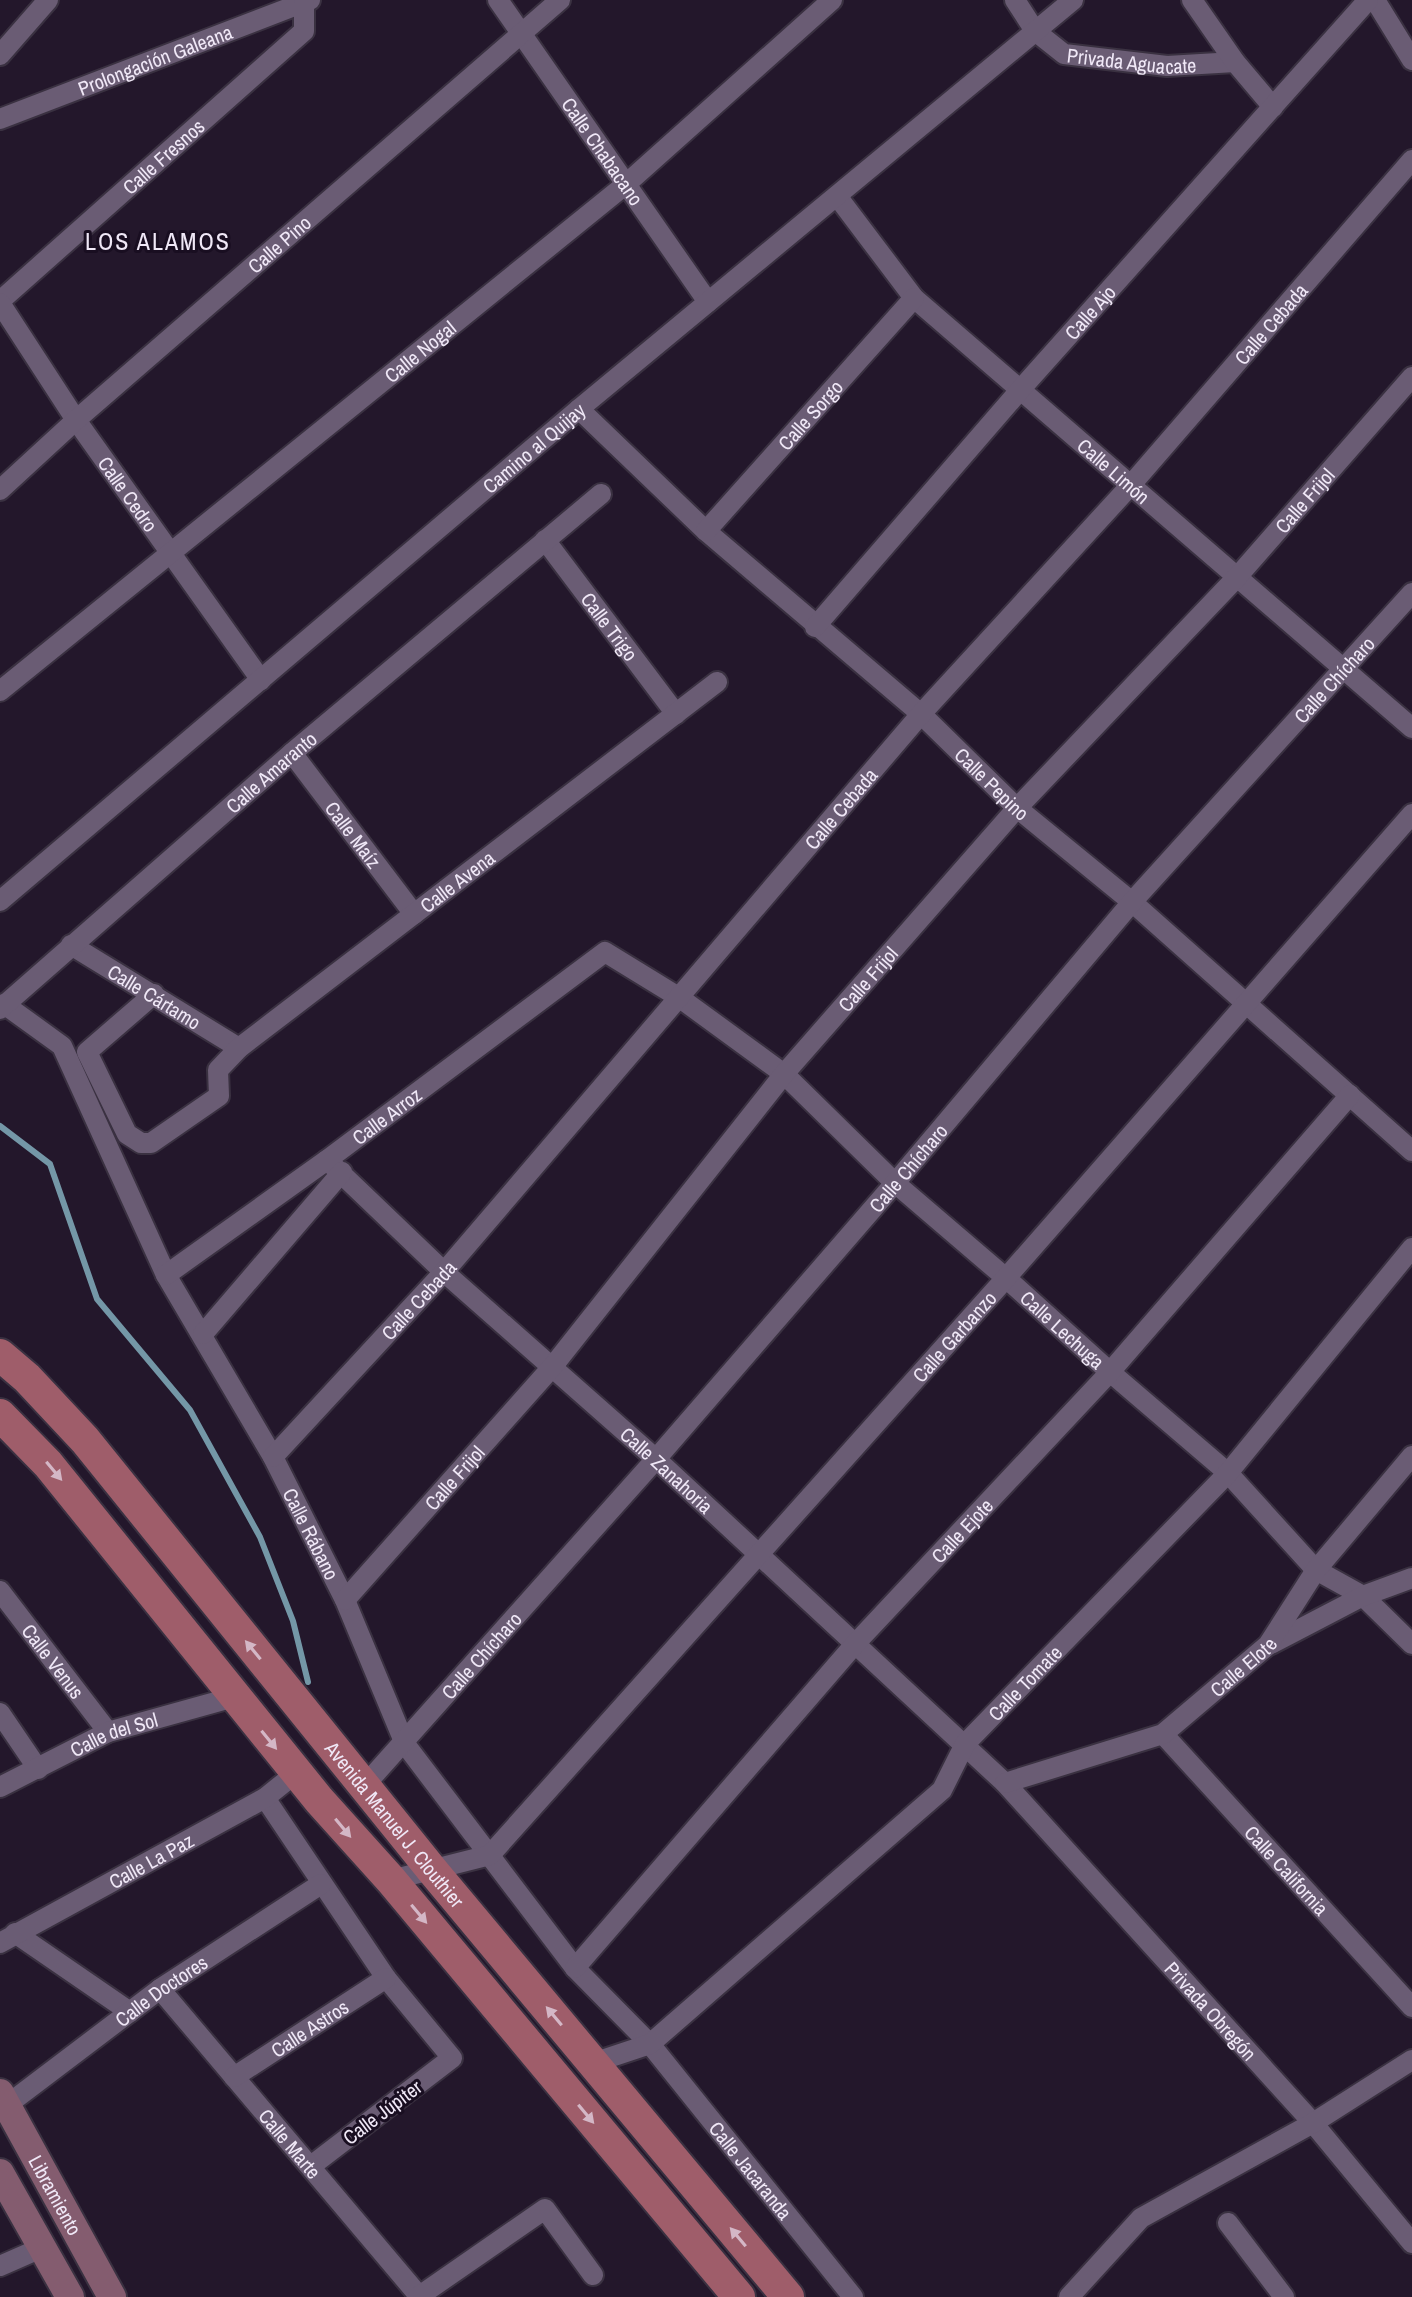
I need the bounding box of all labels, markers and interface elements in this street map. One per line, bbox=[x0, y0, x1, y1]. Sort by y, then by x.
street label: Prolongación Galeana bbox=[74, 18, 236, 101]
street label: Privada Aguacate bbox=[1066, 41, 1197, 80]
street label: Calle Chabacano bbox=[556, 92, 650, 210]
street label: Calle Fresnos bbox=[116, 113, 210, 200]
street label: Calle Pino bbox=[241, 209, 316, 279]
district label: LOS ALAMOS bbox=[85, 225, 231, 257]
street label: Calle Cebada bbox=[1228, 277, 1313, 370]
street label: Calle Ajo bbox=[1058, 279, 1121, 345]
street label: Calle Nogal bbox=[378, 314, 461, 388]
street label: Calle Sorgo bbox=[771, 374, 849, 456]
street label: Camino al Quijay bbox=[476, 396, 591, 499]
street label: Calle Limón bbox=[1072, 432, 1156, 509]
street label: Calle Cedro bbox=[92, 451, 165, 537]
street label: Calle Frijol bbox=[1268, 462, 1340, 539]
street label: Calle Trigo bbox=[575, 586, 645, 666]
street label: Calle Chícharo bbox=[1287, 630, 1380, 729]
street label: Calle Amaranto bbox=[220, 725, 322, 819]
street label: Calle Pepino bbox=[949, 741, 1035, 826]
street label: Calle Cebada bbox=[798, 762, 883, 855]
street label: Calle Maíz bbox=[319, 795, 388, 873]
street label: Calle Avena bbox=[414, 844, 500, 918]
street label: Calle Frijol bbox=[831, 940, 903, 1017]
street label: Calle Cártamo bbox=[103, 957, 206, 1035]
street label: Calle Arroz bbox=[346, 1081, 427, 1150]
street label: Calle Chícharo bbox=[862, 1118, 953, 1218]
street label: Calle Cebada bbox=[375, 1254, 462, 1346]
street label: Calle Lechuga bbox=[1015, 1284, 1111, 1374]
street label: Calle Garbanzo bbox=[906, 1285, 1002, 1388]
street label: Calle Zanahoria bbox=[615, 1420, 719, 1519]
street label: Calle Frijol bbox=[418, 1439, 490, 1516]
one-way arrow bbox=[45, 1461, 62, 1481]
street label: Calle Rábano bbox=[277, 1483, 346, 1584]
street label: Calle Ejote bbox=[925, 1492, 999, 1569]
street label: Calle Chícharo bbox=[435, 1606, 527, 1705]
street label: Calle Venus bbox=[16, 1618, 91, 1704]
street label: Calle Elote bbox=[1204, 1632, 1283, 1702]
street label: Calle Tomate bbox=[982, 1639, 1067, 1726]
one-way arrow bbox=[245, 1640, 261, 1660]
street label: Calle del Sol bbox=[65, 1705, 161, 1763]
one-way arrow bbox=[260, 1730, 277, 1750]
street label: Avenida Manuel J. Clouthier bbox=[319, 1734, 471, 1913]
one-way arrow bbox=[334, 1818, 351, 1838]
street label: Calle California bbox=[1239, 1819, 1335, 1921]
street label: Calle La Paz bbox=[104, 1826, 198, 1895]
one-way arrow bbox=[410, 1904, 427, 1924]
street label: Calle Doctores bbox=[109, 1948, 212, 2032]
street label: Privada Obregón bbox=[1159, 1955, 1263, 2066]
street label: Calle Astros bbox=[265, 1993, 353, 2063]
one-way arrow bbox=[546, 2006, 563, 2026]
street label: Calle Júpiter bbox=[337, 2073, 427, 2150]
street label: Calle Marte bbox=[253, 2103, 328, 2184]
one-way arrow bbox=[577, 2104, 594, 2124]
street label: Calle Jacaranda bbox=[704, 2115, 799, 2225]
street label: Libramiento bbox=[23, 2150, 89, 2240]
one-way arrow bbox=[730, 2227, 747, 2247]

